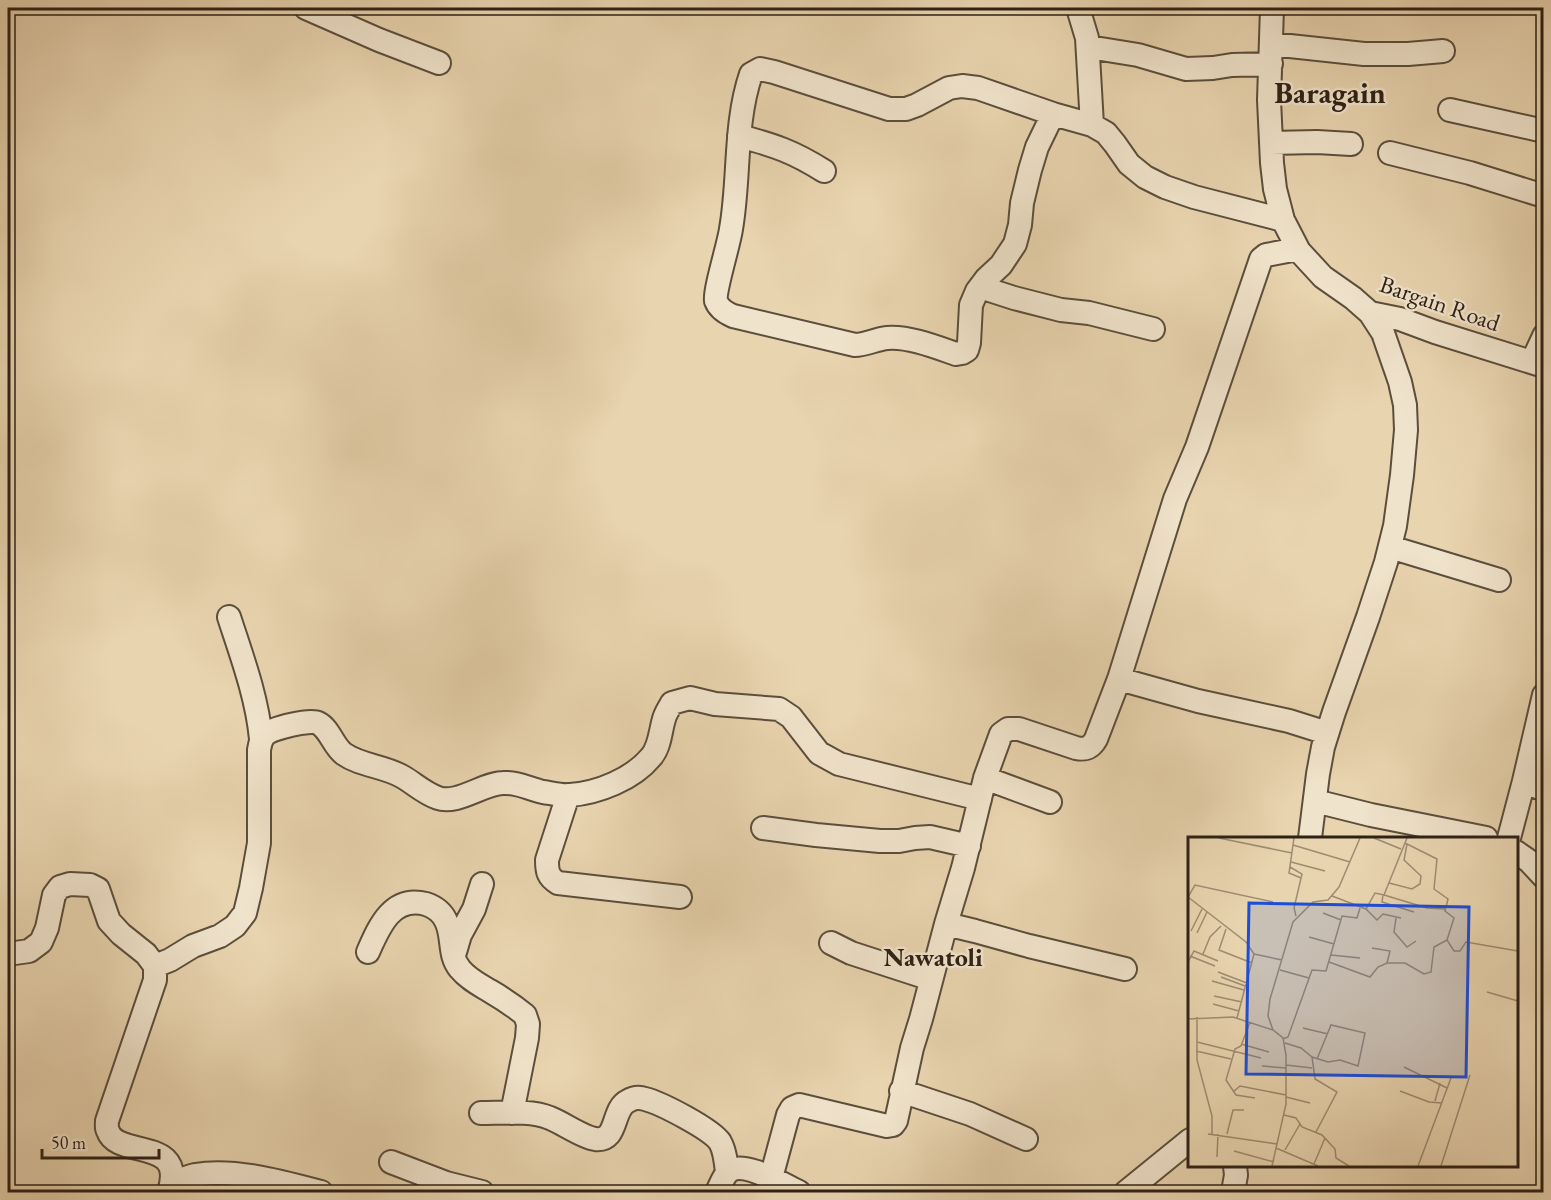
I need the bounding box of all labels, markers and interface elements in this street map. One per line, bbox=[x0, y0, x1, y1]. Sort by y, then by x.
district label: Baragain bbox=[1274, 73, 1386, 112]
street label: Bargain Road bbox=[1376, 268, 1505, 338]
inset map bbox=[1188, 837, 1518, 1167]
district label: Nawatoli bbox=[883, 940, 983, 974]
scale bar bbox=[42, 1122, 159, 1160]
text: 50 m bbox=[51, 1131, 86, 1154]

